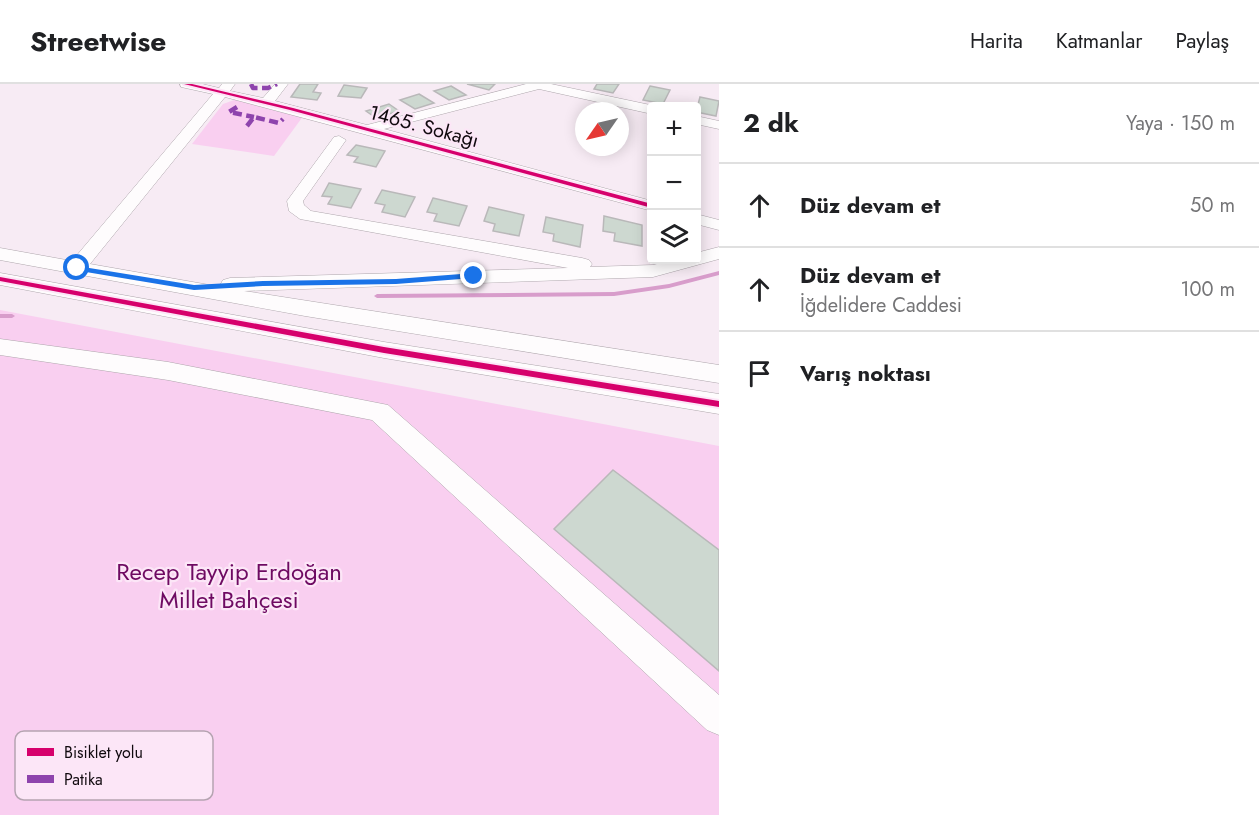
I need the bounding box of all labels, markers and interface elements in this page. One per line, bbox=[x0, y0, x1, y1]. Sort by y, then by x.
text: Streetwise bbox=[30, 21, 166, 62]
text: Harita bbox=[970, 26, 1023, 56]
text: Katmanlar bbox=[1056, 26, 1142, 56]
text: Paylaş bbox=[1175, 26, 1229, 56]
street label: 1465. Sokağı bbox=[366, 98, 482, 155]
north arrow bbox=[575, 102, 629, 156]
map controls bbox=[647, 102, 701, 264]
button: + bbox=[647, 102, 701, 156]
text: 2 dk bbox=[743, 104, 799, 142]
text: Yaya · 150 m bbox=[1126, 109, 1235, 138]
button: − bbox=[647, 156, 701, 210]
icon: ahead bbox=[743, 189, 776, 222]
text: Düz devam et bbox=[800, 189, 940, 221]
text: 50 m bbox=[1190, 191, 1235, 220]
button: layers bbox=[647, 210, 701, 264]
route start bbox=[63, 254, 89, 280]
text: Düz devam et bbox=[800, 259, 940, 291]
route end bbox=[460, 262, 486, 288]
icon: ahead bbox=[743, 273, 776, 306]
text: 100 m bbox=[1180, 275, 1235, 304]
text: İğdelidere Caddesi bbox=[800, 291, 962, 320]
icon: arrive bbox=[743, 357, 776, 390]
text: Varış noktası bbox=[800, 357, 931, 389]
park label: Recep Tayyip Erdoğan Millet Bahçesi bbox=[116, 554, 342, 617]
legend bbox=[15, 731, 213, 800]
text: Bisiklet yolu bbox=[64, 741, 143, 764]
text: Patika bbox=[64, 768, 103, 791]

